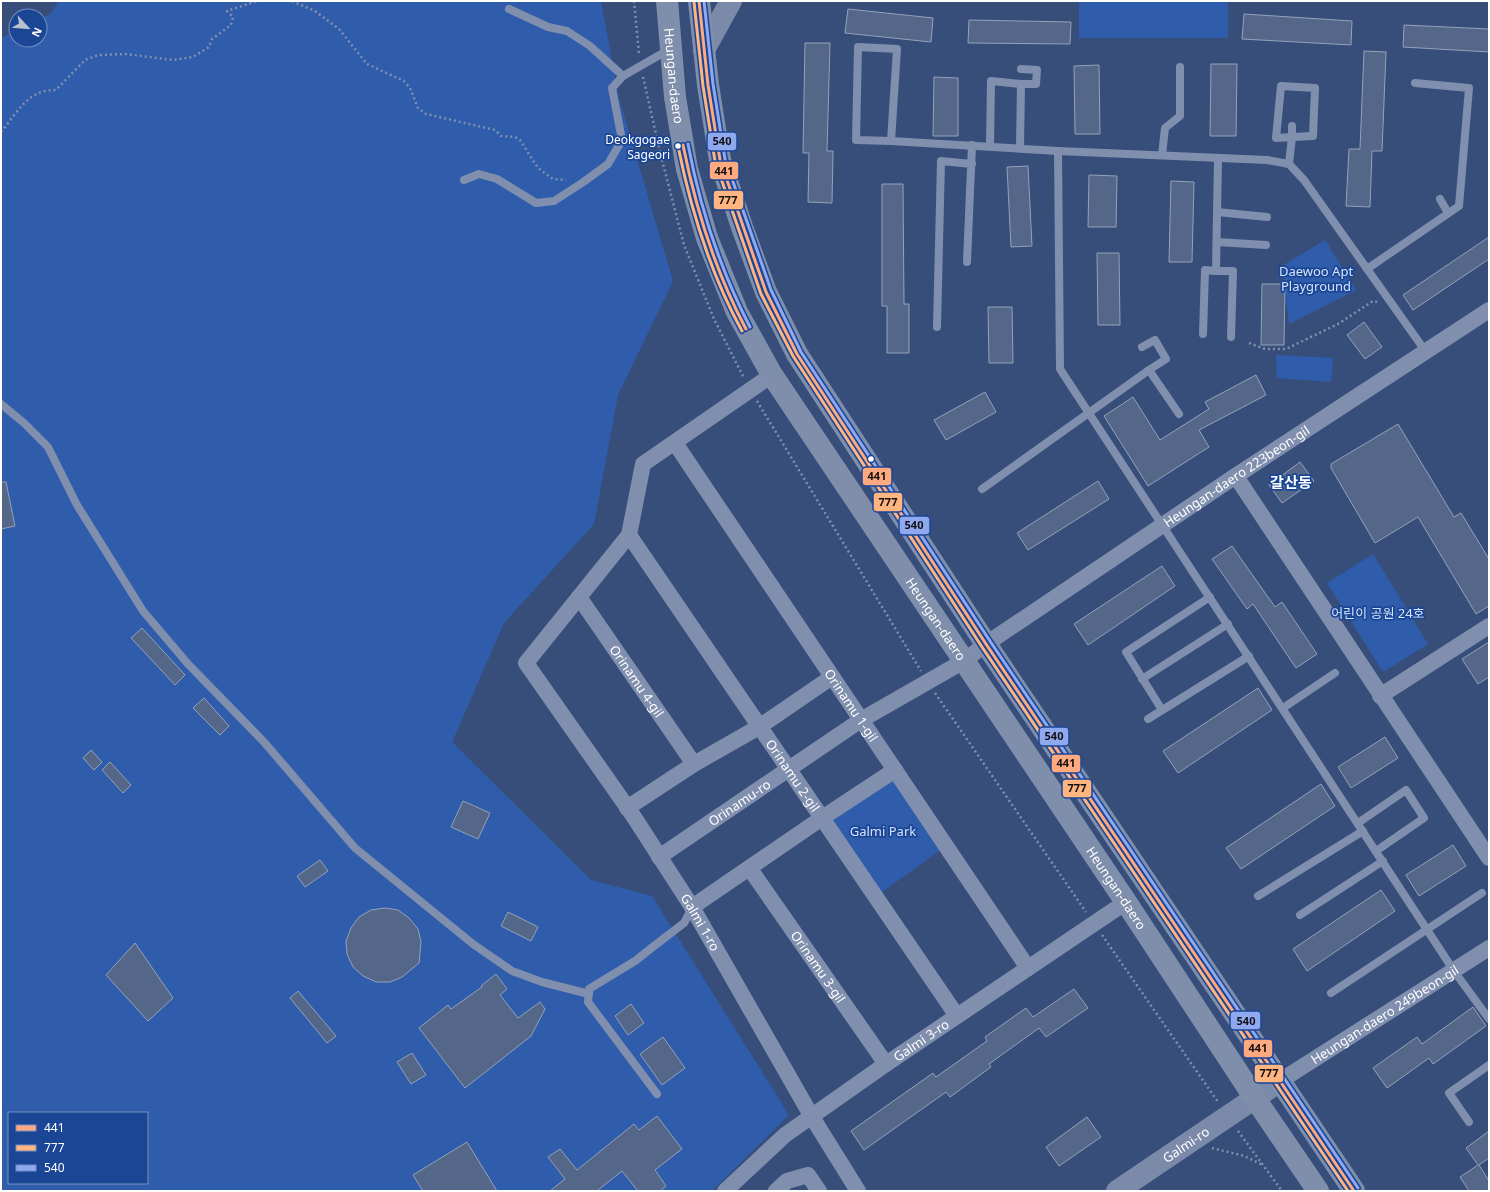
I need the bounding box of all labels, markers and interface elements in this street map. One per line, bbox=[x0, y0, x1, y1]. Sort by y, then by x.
north arrow bbox=[8, 8, 48, 48]
text: N bbox=[29, 25, 46, 40]
street label: Heungan-daero bbox=[660, 27, 688, 125]
place label: Deokgogae Sageori bbox=[605, 131, 670, 163]
line badge: 540 bbox=[707, 132, 737, 151]
text: 540 bbox=[713, 133, 731, 148]
marker: Deokgogae Sageori bbox=[673, 141, 683, 151]
line badge: 441 bbox=[709, 161, 739, 180]
text: 441 bbox=[715, 163, 733, 178]
line badge: 777 bbox=[713, 190, 744, 210]
text: 777 bbox=[719, 192, 737, 207]
park label: Daewoo Apt Playground bbox=[1279, 262, 1353, 295]
street label: Heungan-daero 223beon-gil bbox=[1160, 421, 1313, 531]
unlabelled marker bbox=[866, 454, 876, 464]
line badge: 441 bbox=[862, 467, 892, 486]
text: 441 bbox=[868, 468, 886, 483]
district label: 갈산동 bbox=[1270, 472, 1312, 492]
line badge: 777 bbox=[873, 492, 903, 512]
text: 777 bbox=[879, 494, 897, 509]
line badge: 540 bbox=[899, 516, 930, 535]
text: 540 bbox=[905, 517, 923, 532]
street label: Heungan-daero bbox=[902, 574, 970, 664]
park label: 어린이 공원 24호 bbox=[1331, 604, 1425, 622]
street label: Orinamu 4-gil bbox=[606, 641, 668, 721]
street label: Orinamu 1-gil bbox=[820, 665, 882, 745]
line badge: 540 bbox=[1039, 727, 1069, 746]
text: 540 bbox=[1045, 728, 1063, 743]
street label: Orinamu 2-gil bbox=[762, 736, 824, 815]
line badge: 441 bbox=[1051, 754, 1081, 773]
text: 441 bbox=[1057, 755, 1075, 770]
street label: Orinamu-ro bbox=[705, 775, 774, 830]
line badge: 777 bbox=[1062, 779, 1092, 798]
text: 777 bbox=[1068, 780, 1086, 795]
park label: Galmi Park bbox=[850, 822, 916, 840]
street label: Heungan-daero bbox=[1082, 843, 1151, 933]
street label: Galmi 1-ro bbox=[677, 890, 724, 954]
street label: Orinamu 3-gil bbox=[787, 927, 850, 1006]
street label: Heungan-daero 249beon-gil bbox=[1307, 961, 1462, 1068]
line badge: 540 bbox=[1230, 1011, 1261, 1030]
text: 540 bbox=[1237, 1013, 1255, 1028]
street label: Galmi 3-ro bbox=[890, 1015, 953, 1066]
line badge: 441 bbox=[1243, 1039, 1273, 1058]
text: 441 bbox=[1249, 1040, 1267, 1055]
line badge: 777 bbox=[1254, 1064, 1284, 1083]
text: 777 bbox=[1260, 1065, 1278, 1080]
legend bbox=[8, 1112, 148, 1184]
text: 441 bbox=[44, 1119, 65, 1136]
street label: Galmi-ro bbox=[1159, 1122, 1213, 1167]
text: 777 bbox=[44, 1139, 65, 1156]
text: 540 bbox=[44, 1159, 65, 1176]

